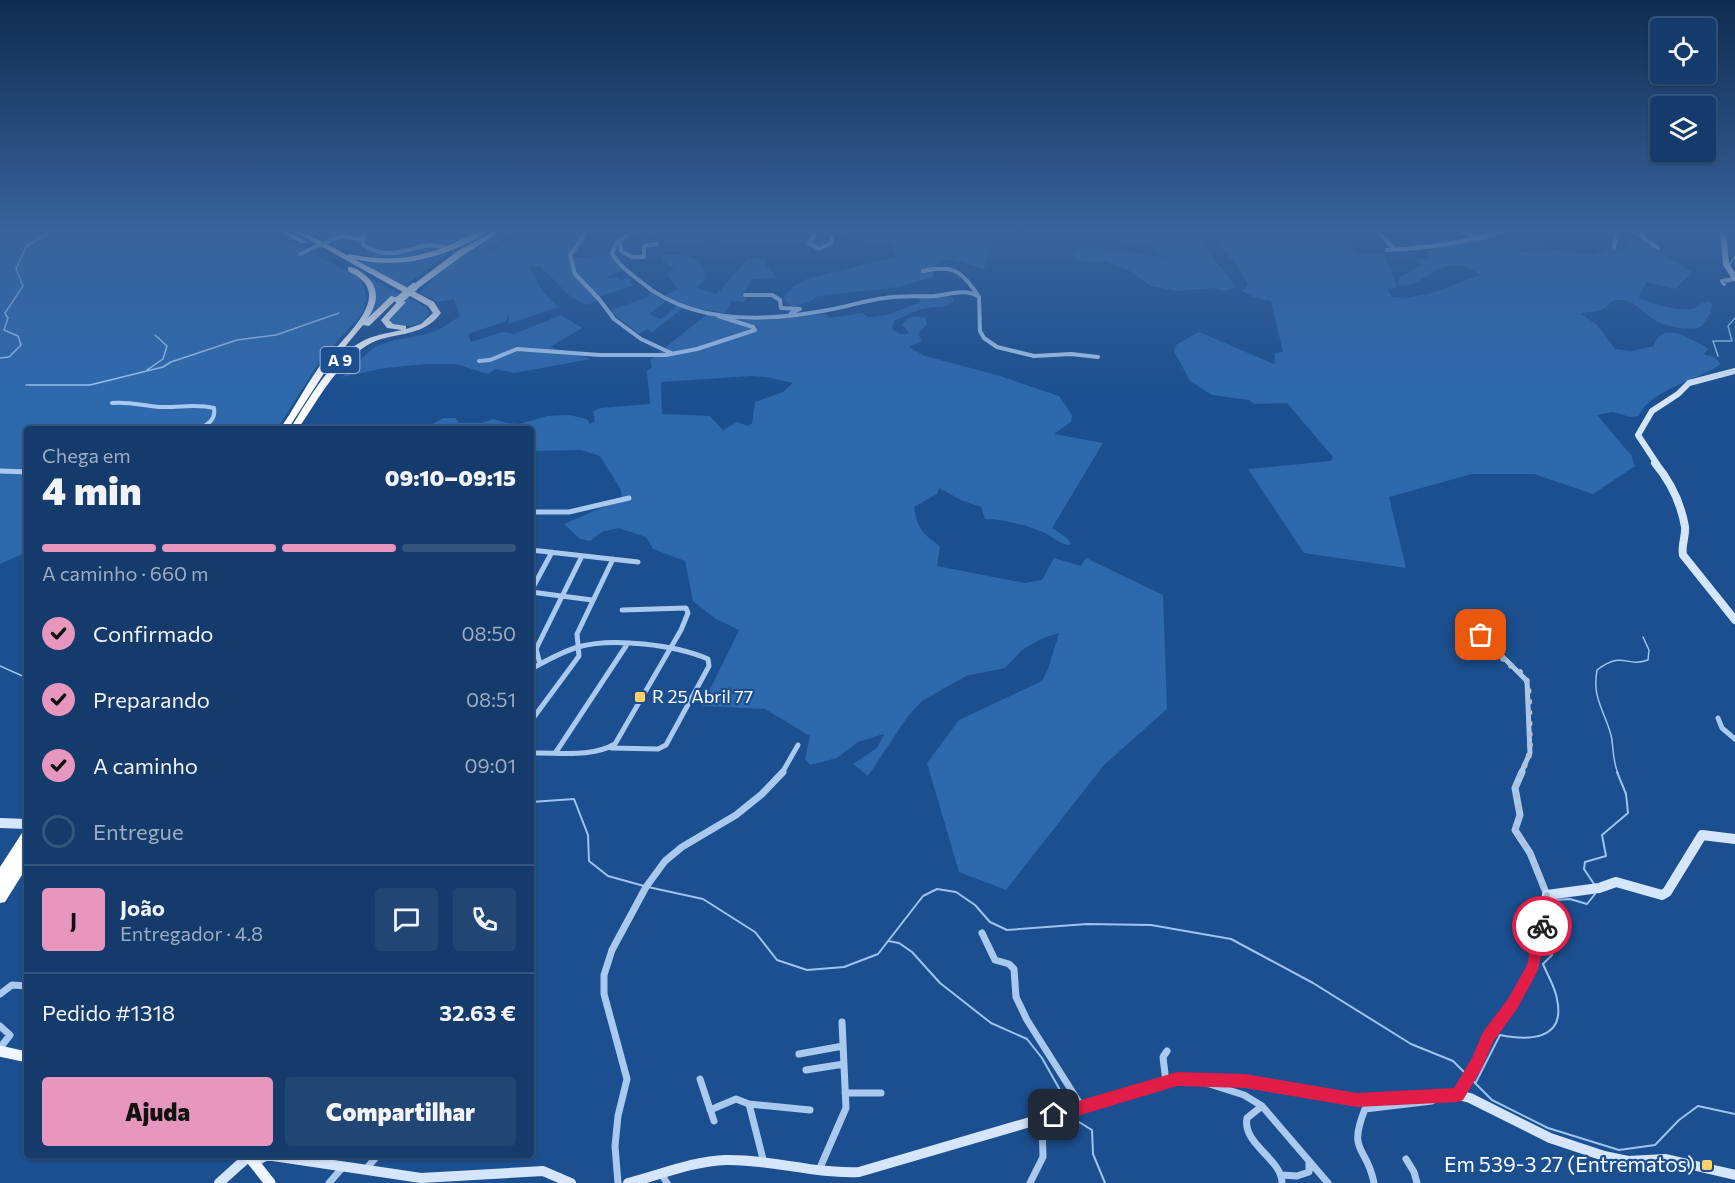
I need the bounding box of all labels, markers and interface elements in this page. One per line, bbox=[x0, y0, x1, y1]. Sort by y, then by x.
map controls bbox=[1650, 18, 1716, 162]
button: locate bbox=[1650, 18, 1716, 84]
button: layers bbox=[1650, 96, 1716, 162]
road number: A 9 bbox=[320, 347, 360, 373]
text: Chega em bbox=[42, 443, 131, 467]
text: 09:10–09:15 bbox=[385, 464, 516, 491]
text: 4 min bbox=[42, 465, 142, 513]
text: A caminho · 660 m bbox=[42, 561, 208, 585]
pin bbox=[1455, 609, 1506, 660]
icon: check bbox=[42, 617, 75, 650]
icon: bag bbox=[1464, 618, 1497, 651]
text: Confirmado bbox=[93, 620, 214, 647]
text: 08:50 bbox=[462, 621, 516, 645]
icon: check bbox=[42, 683, 75, 716]
place label: R 25 Abril 77 bbox=[652, 685, 753, 707]
text: Preparando bbox=[93, 686, 210, 713]
text: 08:51 bbox=[466, 687, 516, 711]
marker: R 25 Abril 77 bbox=[633, 690, 647, 704]
icon: check bbox=[42, 749, 75, 782]
text: A caminho bbox=[93, 752, 198, 779]
text: 09:01 bbox=[464, 753, 516, 777]
text: Entregue bbox=[93, 818, 184, 845]
button: chat bbox=[375, 888, 438, 951]
button: phone bbox=[453, 888, 516, 951]
text: João bbox=[120, 894, 165, 921]
courier bbox=[1512, 896, 1572, 956]
text: J bbox=[70, 906, 77, 933]
icon: bike bbox=[1526, 910, 1559, 943]
text: Entregador · 4.8 bbox=[120, 921, 263, 945]
text: Pedido #1318 bbox=[42, 999, 175, 1026]
text: 32.63 € bbox=[439, 999, 516, 1026]
button: Ajuda bbox=[42, 1077, 273, 1146]
button: Compartilhar bbox=[285, 1077, 516, 1146]
pin bbox=[1028, 1089, 1079, 1140]
icon: home bbox=[1037, 1098, 1070, 1131]
place label: Em 539-3 27 (Entrematos) bbox=[1444, 1151, 1695, 1176]
marker: Em 539-3 27 (Entrematos) bbox=[1700, 1158, 1714, 1172]

